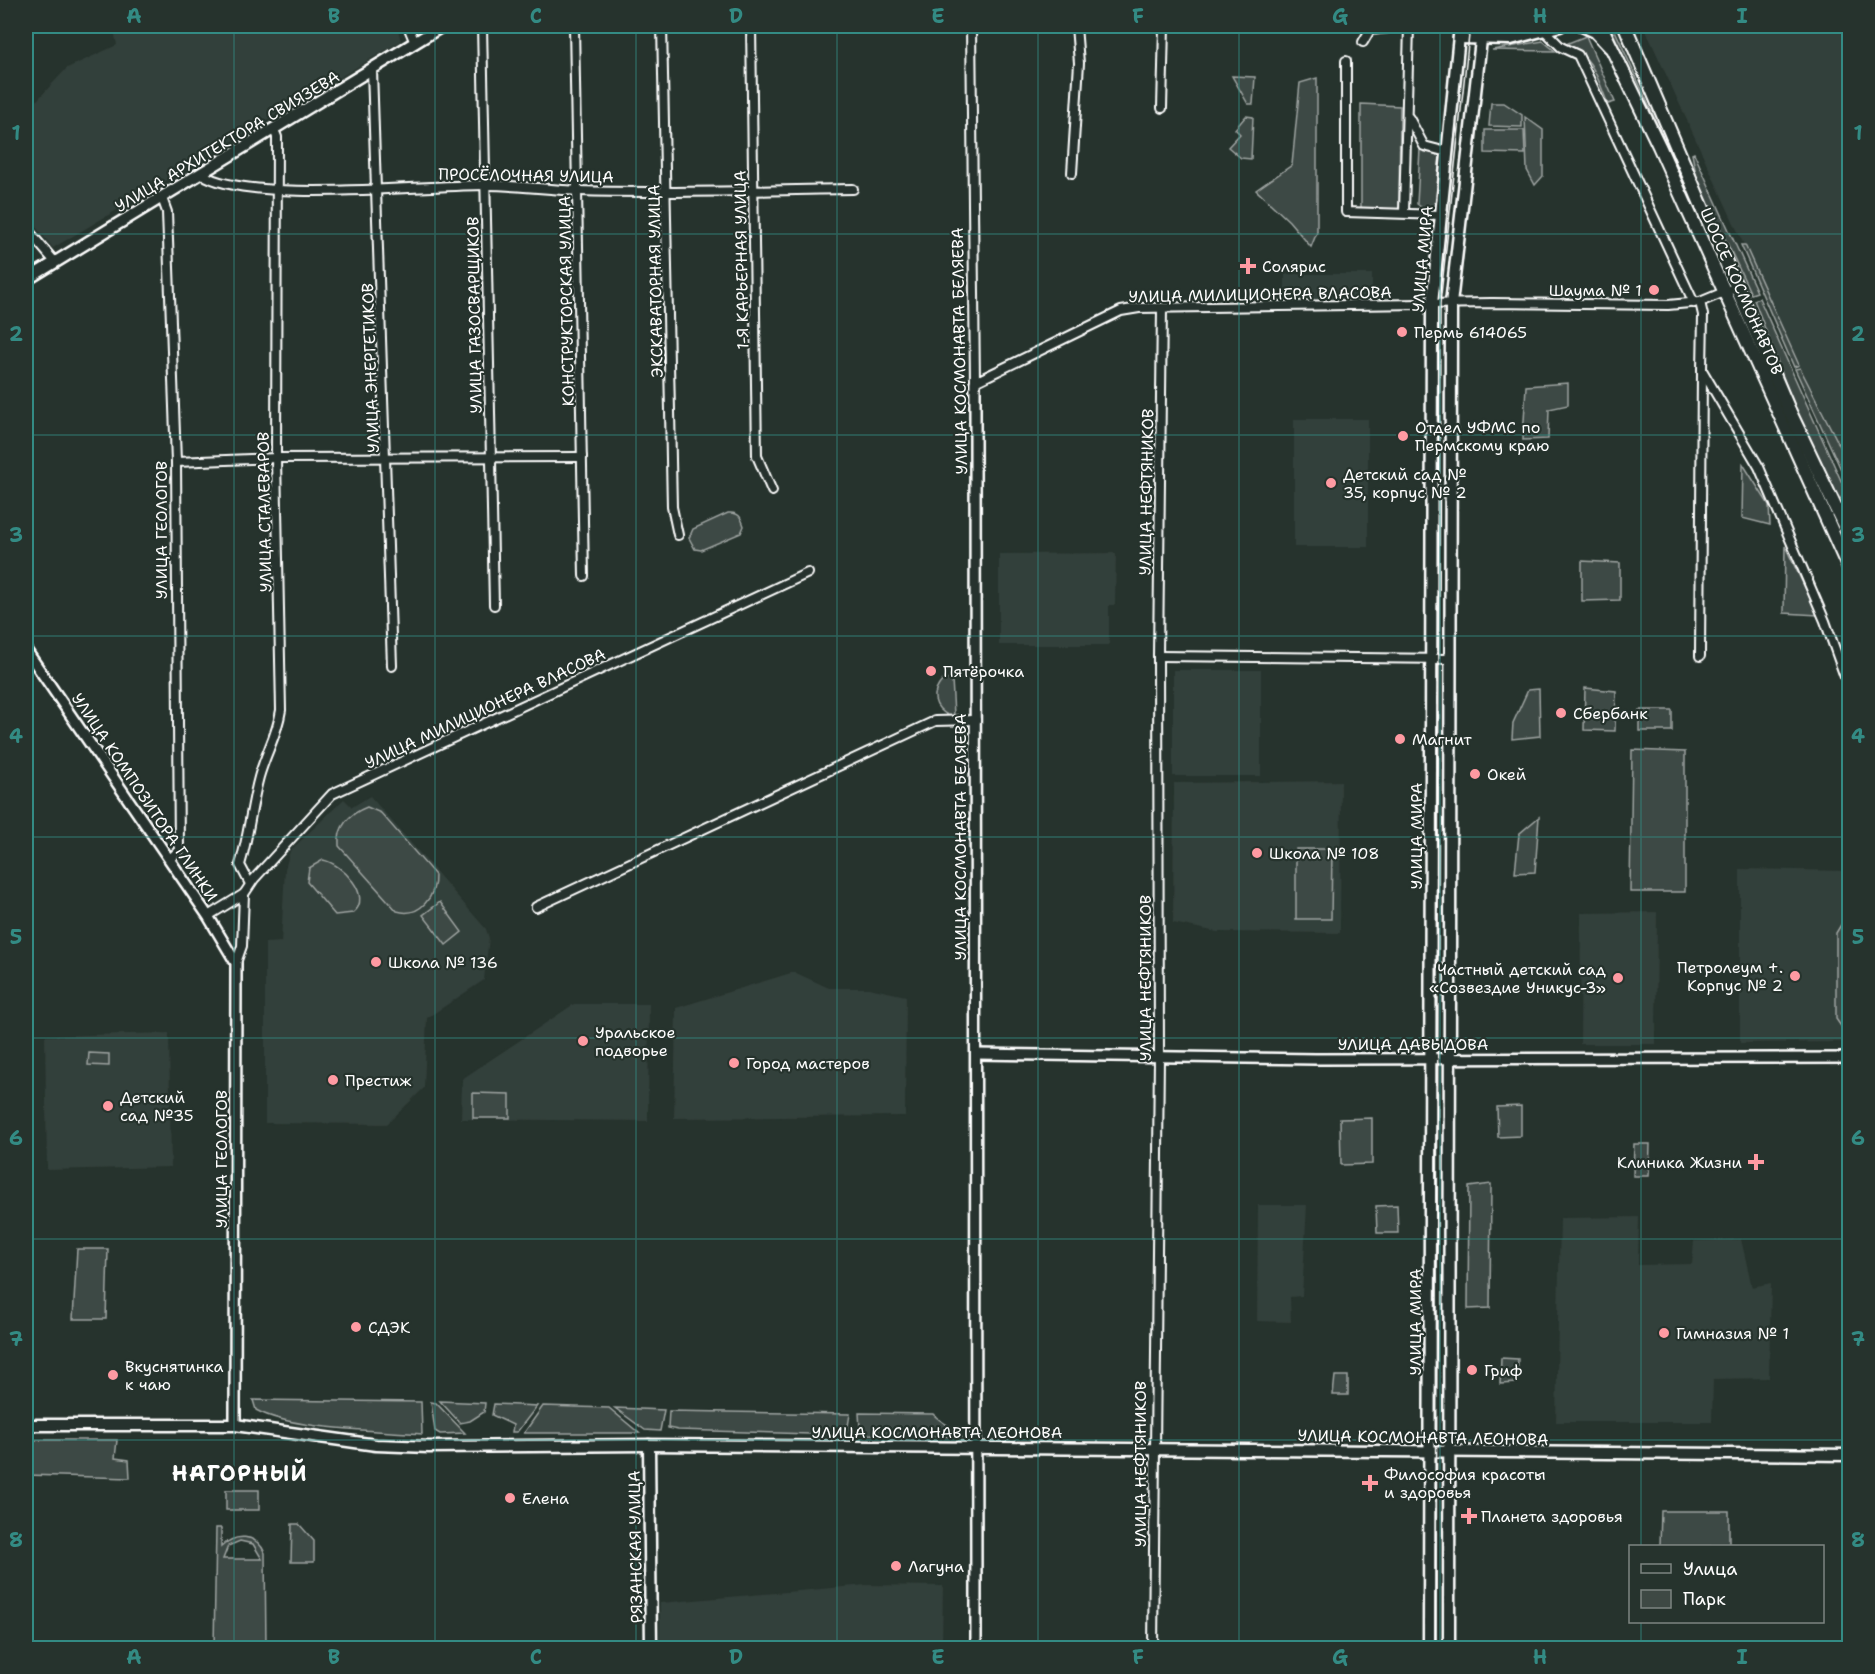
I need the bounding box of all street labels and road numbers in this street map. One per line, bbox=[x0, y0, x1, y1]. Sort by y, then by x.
street label: УЛИЦА АРХИТЕКТОРА СВИЯЗЕВА bbox=[111, 66, 343, 217]
street label: ПРОСЁЛОЧНАЯ УЛИЦА bbox=[438, 163, 614, 188]
street label: 1-Я КАРЬЕРНАЯ УЛИЦА bbox=[729, 170, 754, 350]
street label: ЭКСКАВАТОРНАЯ УЛИЦА bbox=[643, 184, 668, 378]
street label: КОНСТРУКТОРСКАЯ УЛИЦА bbox=[554, 195, 579, 406]
street label: ШОССЕ КОСМОНАВТОВ bbox=[1695, 204, 1788, 378]
street label: УЛИЦА МИРА bbox=[1407, 205, 1438, 313]
street label: УЛИЦА ГАЗОСВАРЩИКОВ bbox=[462, 216, 487, 414]
street label: УЛИЦА КОСМОНАВТА БЕЛЯЕВА bbox=[947, 227, 972, 475]
street label: УЛИЦА МИЛИЦИОНЕРА ВЛАСОВА bbox=[1128, 282, 1392, 307]
street label: УЛИЦА ЭНЕРГЕТИКОВ bbox=[357, 283, 384, 453]
street label: УЛИЦА НЕФТЯНИКОВ bbox=[1135, 409, 1158, 575]
street label: УЛИЦА СТАЛЕВАРОВ bbox=[253, 431, 276, 592]
street label: УЛИЦА ГЕОЛОГОВ bbox=[151, 461, 172, 599]
street label: УЛИЦА МИЛИЦИОНЕРА ВЛАСОВА bbox=[361, 643, 609, 774]
street label: УЛИЦА КОМПОЗИТОРА ГЛИНКИ bbox=[67, 689, 222, 906]
street label: УЛИЦА КОСМОНАВТА БЕЛЯЕВА bbox=[950, 713, 971, 961]
street label: УЛИЦА МИРА bbox=[1406, 783, 1427, 889]
street label: УЛИЦА НЕФТЯНИКОВ bbox=[1135, 895, 1156, 1061]
street label: УЛИЦА ДАВЫДОВА bbox=[1338, 1034, 1488, 1055]
street label: УЛИЦА ГЕОЛОГОВ bbox=[211, 1090, 232, 1228]
street label: УЛИЦА МИРА bbox=[1405, 1269, 1426, 1375]
street label: УЛИЦА НЕФТЯНИКОВ bbox=[1130, 1381, 1151, 1547]
street label: УЛИЦА КОСМОНАВТА ЛЕОНОВА bbox=[812, 1422, 1062, 1443]
street label: УЛИЦА КОСМОНАВТА ЛЕОНОВА bbox=[1297, 1425, 1549, 1450]
street label: РЯЗАНСКАЯ УЛИЦА bbox=[624, 1470, 647, 1624]

